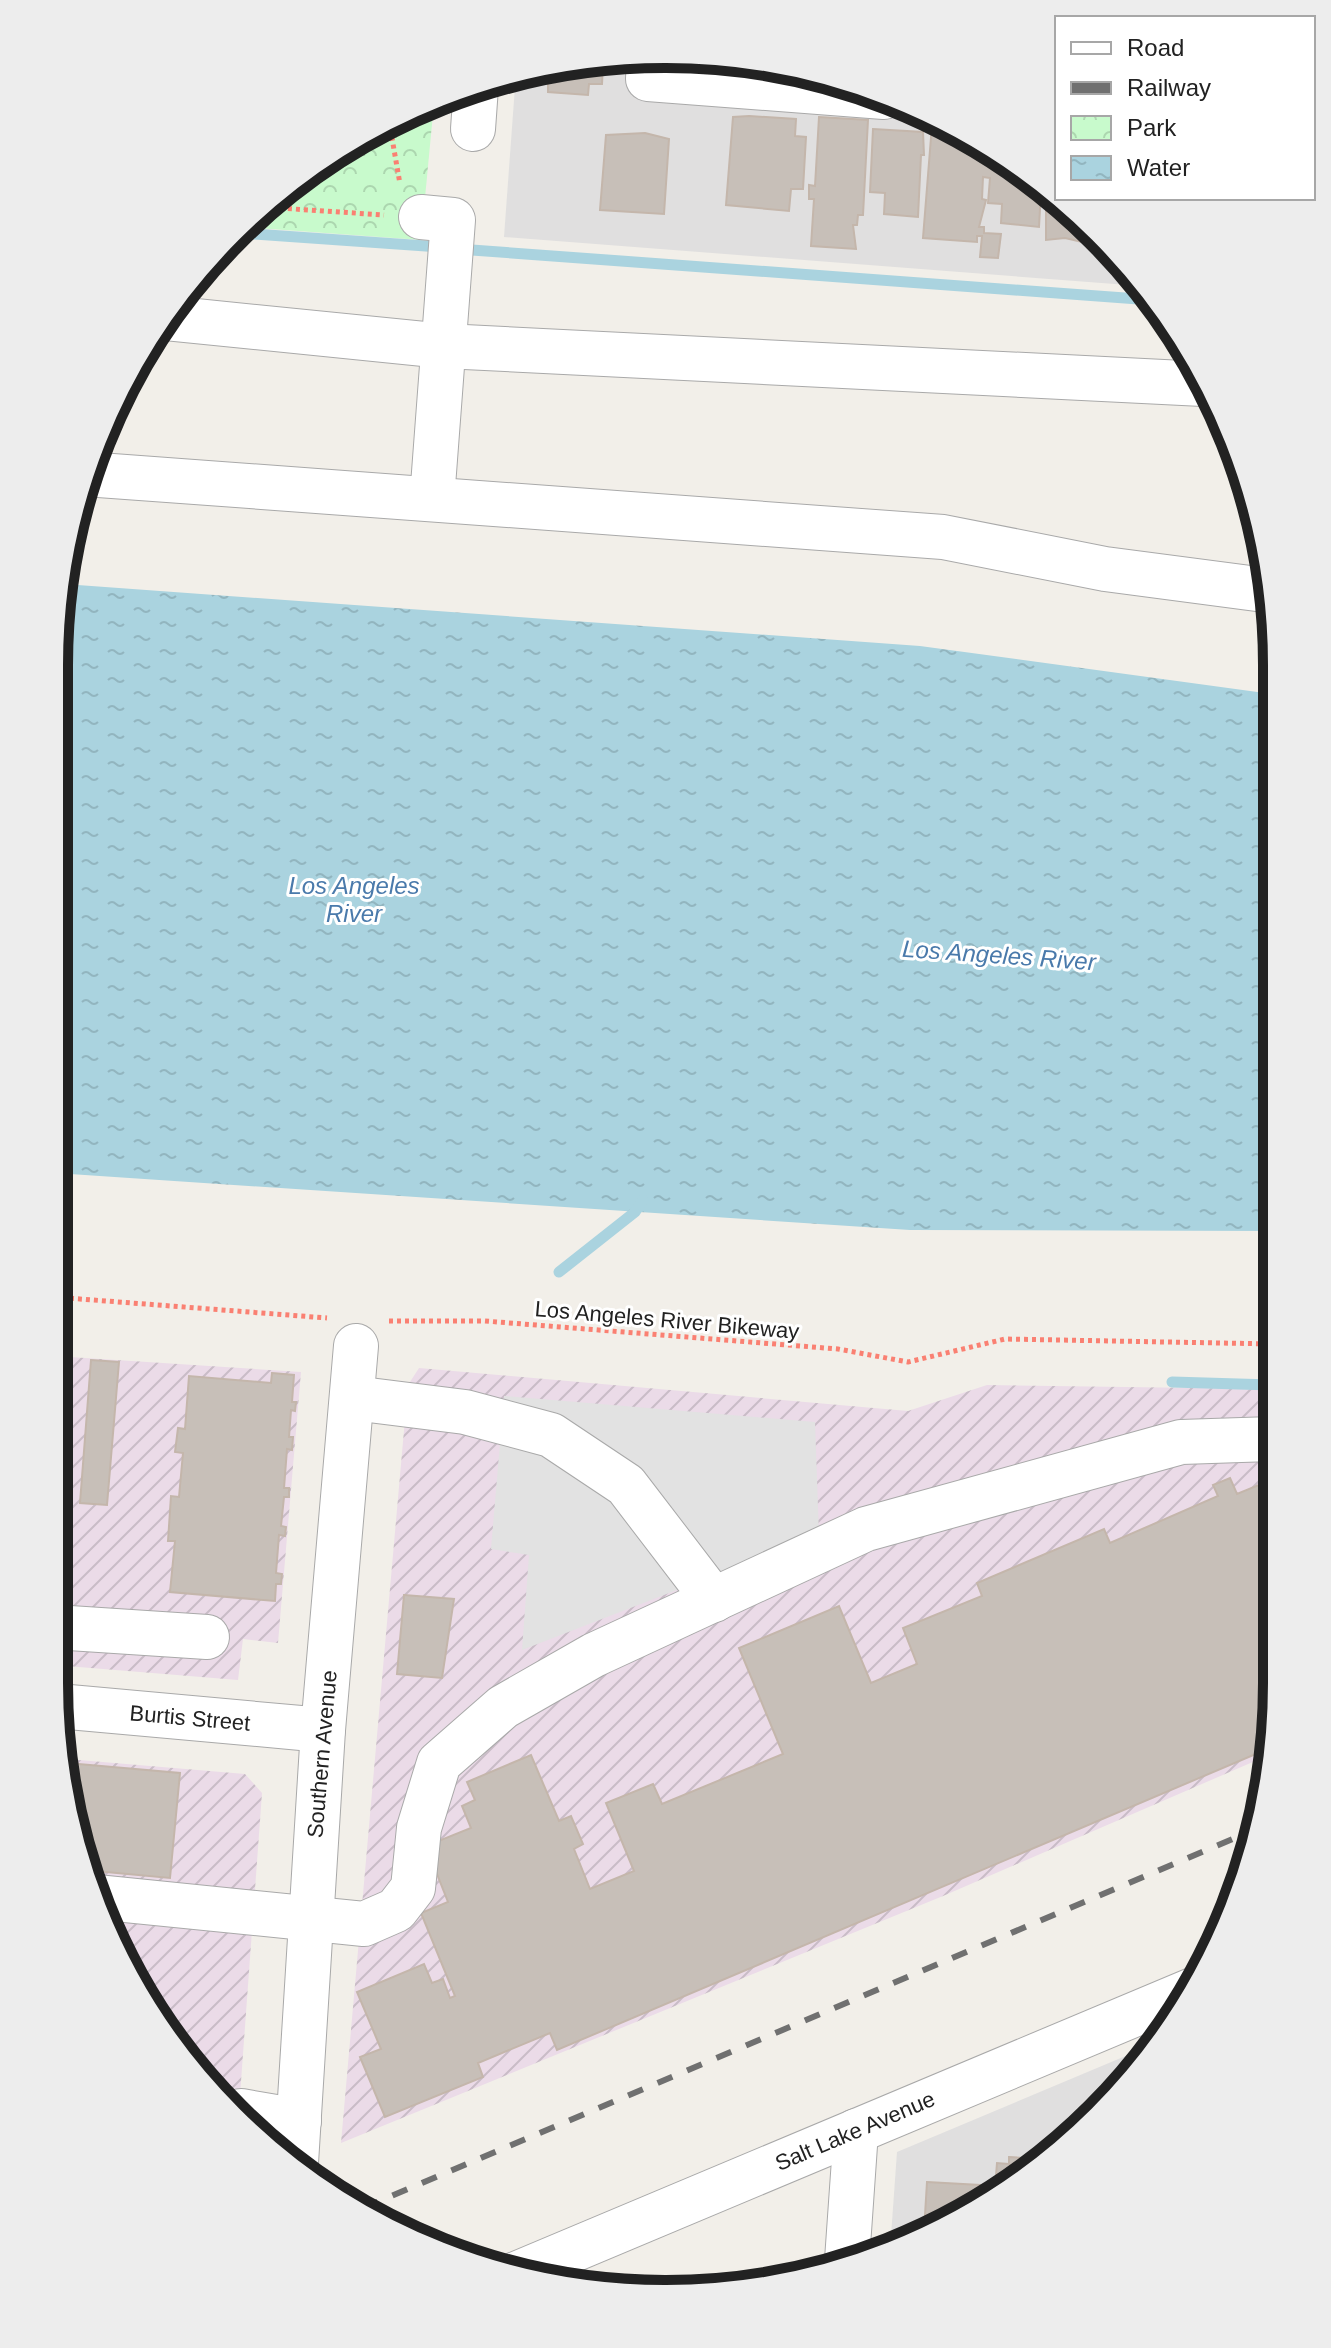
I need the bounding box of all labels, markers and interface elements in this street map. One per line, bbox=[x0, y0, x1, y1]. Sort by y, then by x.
legend bbox=[1055, 16, 1315, 200]
text: Road bbox=[1127, 34, 1184, 61]
text: Railway bbox=[1127, 74, 1211, 101]
text: Park bbox=[1127, 114, 1177, 141]
text: Water bbox=[1127, 154, 1190, 181]
water label: Los Angeles River bbox=[288, 872, 420, 927]
water label: Los Angeles River bbox=[901, 935, 1098, 975]
street label: Los Angeles River Bikeway bbox=[534, 1296, 800, 1344]
street label: Southern Avenue bbox=[302, 1669, 342, 1839]
street label: Burtis Street bbox=[129, 1700, 251, 1736]
street label: Salt Lake Avenue bbox=[771, 2086, 939, 2176]

